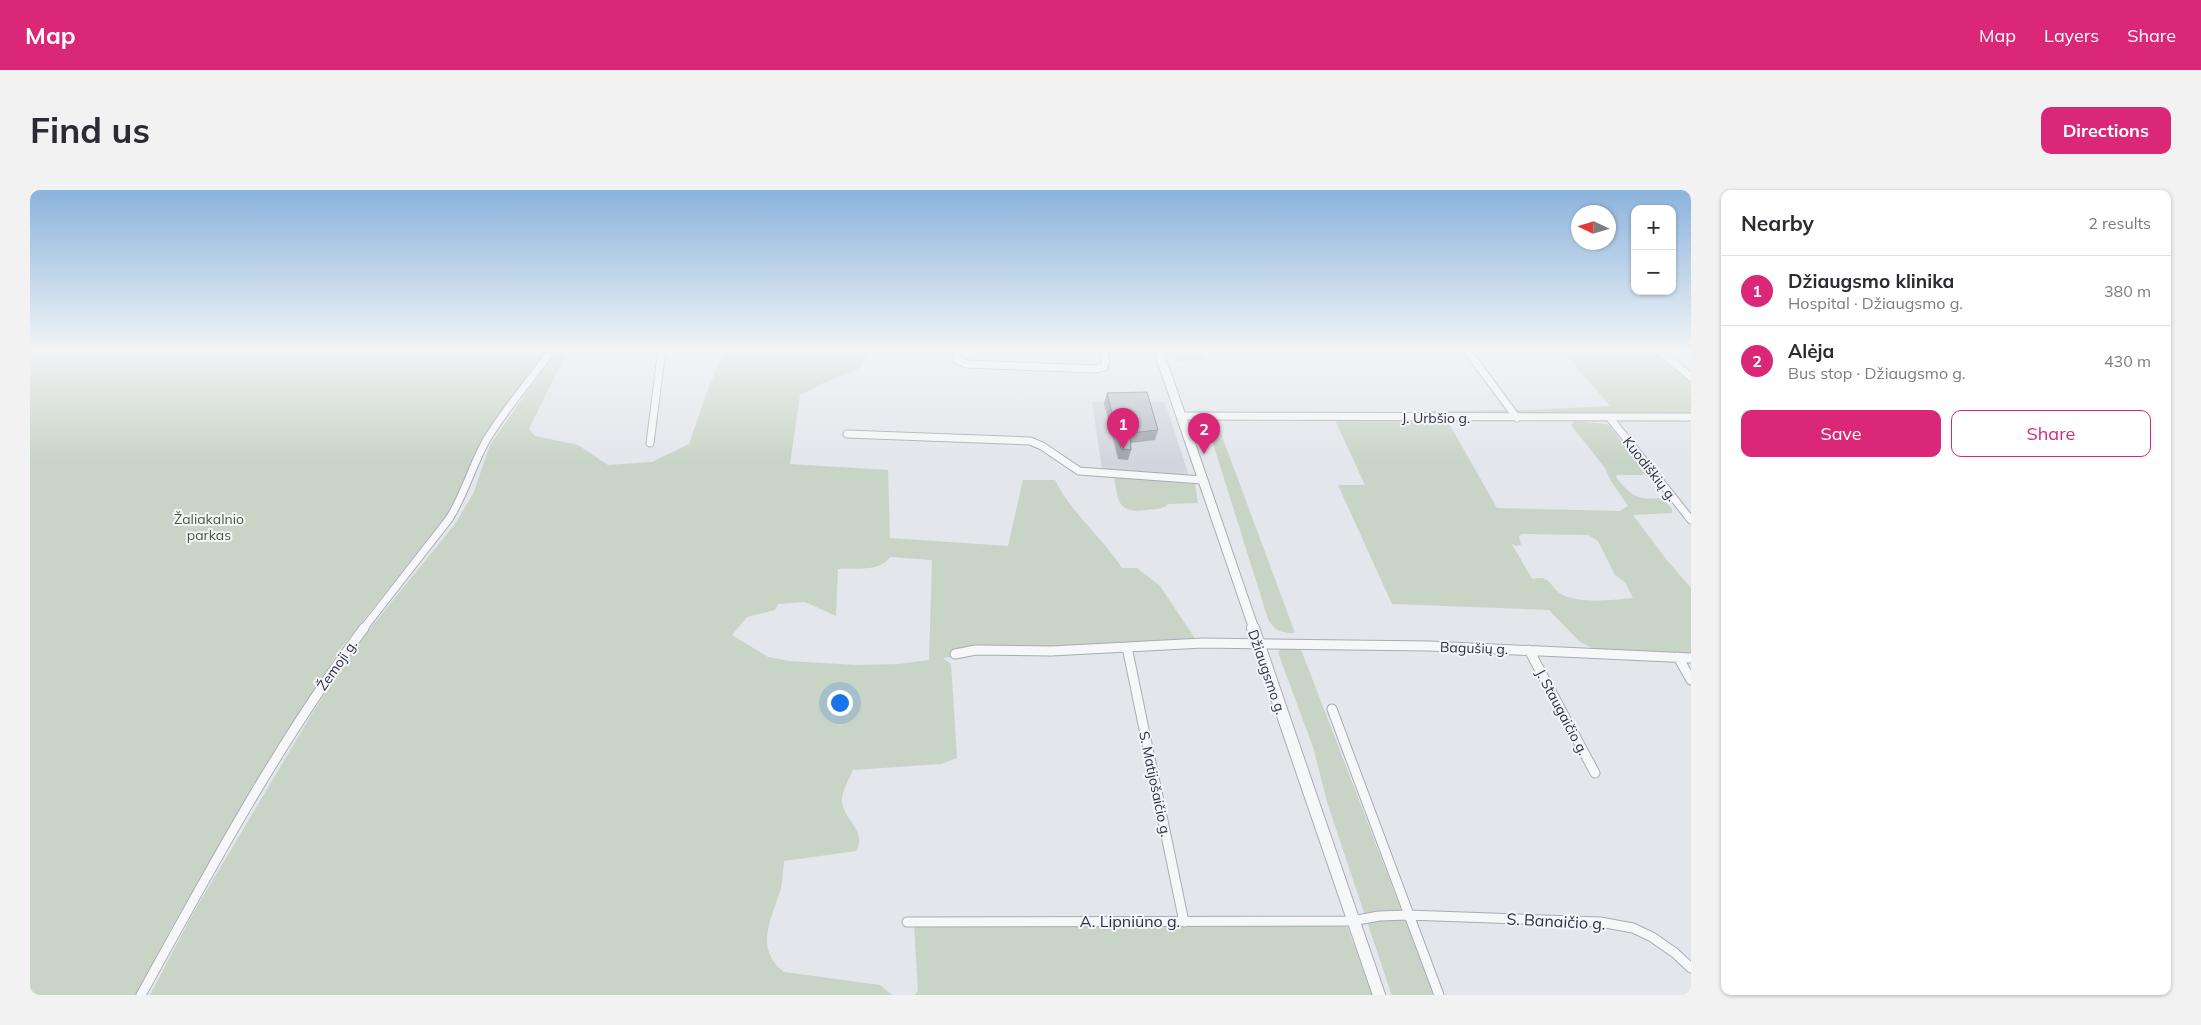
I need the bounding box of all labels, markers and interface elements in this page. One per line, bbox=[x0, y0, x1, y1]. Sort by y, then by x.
text: Map bbox=[25, 20, 76, 50]
text: Map bbox=[1979, 24, 2016, 47]
text: Layers bbox=[2044, 24, 2099, 47]
text: Share bbox=[2127, 24, 2176, 47]
button: Directions bbox=[2041, 107, 2171, 154]
text: Find us bbox=[30, 108, 150, 152]
north arrow bbox=[1571, 205, 1616, 250]
map controls bbox=[1631, 205, 1676, 295]
button: + bbox=[1631, 205, 1676, 250]
text: Nearby bbox=[1741, 210, 1814, 236]
text: 2 results bbox=[2088, 213, 2151, 233]
button: − bbox=[1631, 250, 1676, 295]
text: Džiaugsmo klinika bbox=[1788, 269, 1954, 293]
text: 1 bbox=[1752, 281, 1762, 301]
text: 380 m bbox=[2104, 281, 2151, 301]
text: Hospital · Džiaugsmo g. bbox=[1788, 293, 1963, 313]
text: Alėja bbox=[1788, 339, 1834, 363]
text: 2 bbox=[1752, 351, 1762, 371]
text: 430 m bbox=[2104, 351, 2151, 371]
text: Bus stop · Džiaugsmo g. bbox=[1788, 363, 1966, 383]
pin: 1 bbox=[1107, 408, 1139, 449]
street label: J. Urbšio g. bbox=[1402, 409, 1470, 427]
button: Save bbox=[1741, 410, 1941, 457]
button: Share bbox=[1951, 410, 2151, 457]
pin: 2 bbox=[1188, 413, 1220, 454]
street label: Kuodiškių g. bbox=[1619, 433, 1681, 505]
park label: Žaliakalnio parkas bbox=[174, 510, 244, 544]
street label: Džiaugsmo g. bbox=[1244, 627, 1290, 717]
street label: Žemoji g. bbox=[313, 636, 361, 694]
street label: Bagušių g. bbox=[1440, 638, 1508, 658]
street label: J. Staugaičio g. bbox=[1532, 666, 1592, 758]
your location bbox=[827, 690, 853, 716]
street label: S. Matijošaičio g. bbox=[1135, 729, 1175, 839]
street label: S. Banaičio g. bbox=[1506, 908, 1606, 934]
street label: A. Lipniūno g. bbox=[1080, 911, 1180, 931]

